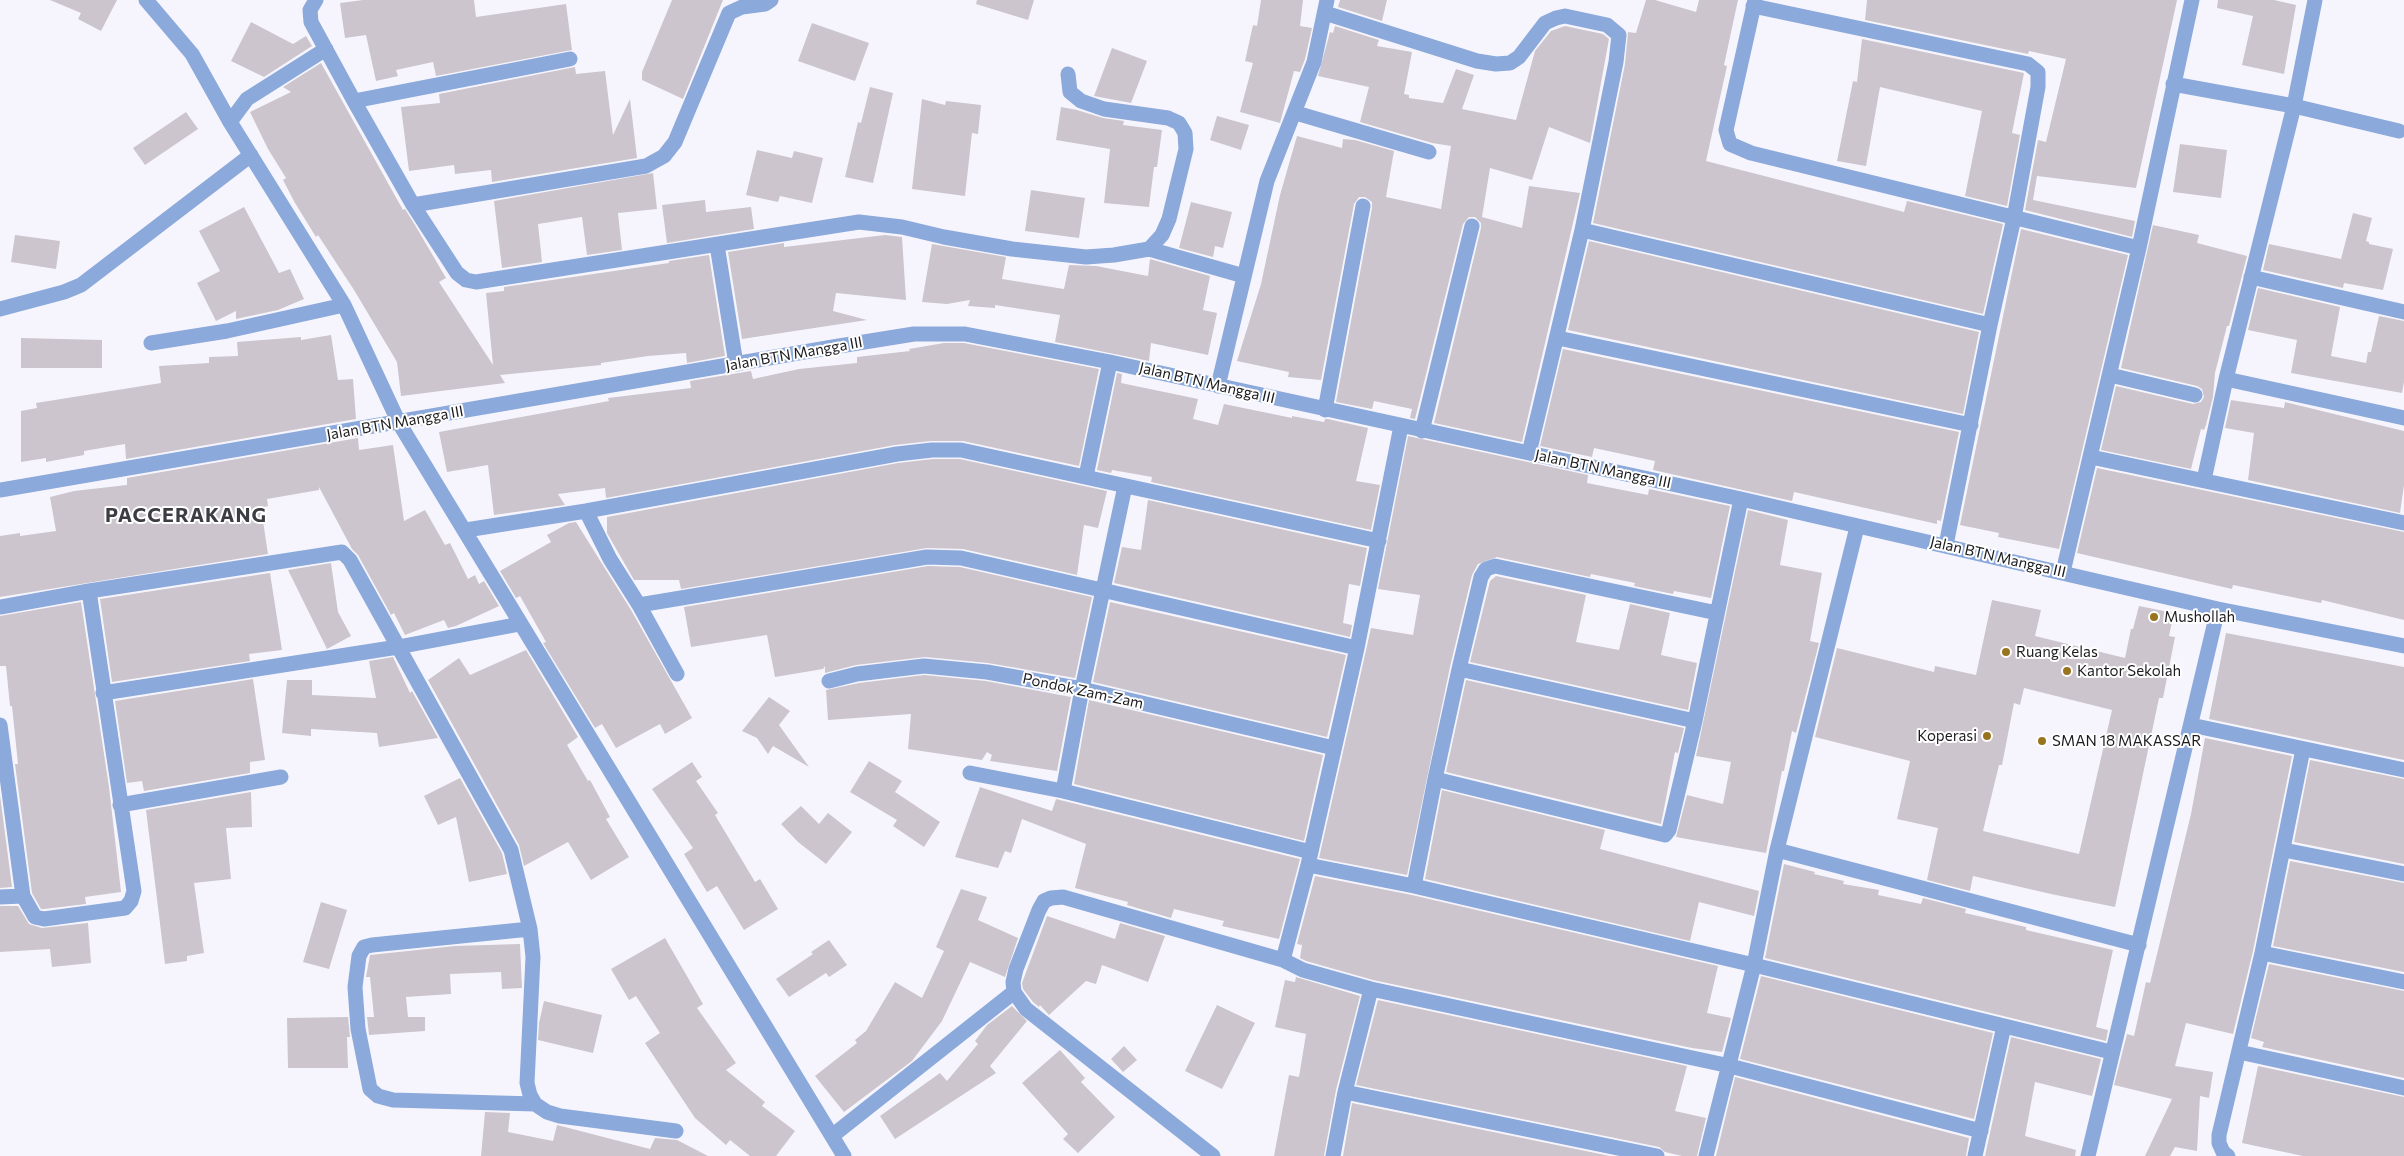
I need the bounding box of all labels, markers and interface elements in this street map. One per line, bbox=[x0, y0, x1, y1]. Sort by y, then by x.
street label: Jalan BTN Mangga III bbox=[724, 333, 864, 375]
street label: Jalan BTN Mangga III bbox=[1137, 359, 1277, 407]
street label: Jalan BTN Mangga III bbox=[325, 402, 465, 444]
street label: Jalan BTN Mangga III bbox=[1533, 446, 1673, 492]
district label: PACCERAKANG bbox=[104, 503, 268, 527]
street label: Jalan BTN Mangga III bbox=[1928, 533, 2068, 581]
place label: Mushollah bbox=[2164, 608, 2235, 626]
marker: Mushollah bbox=[2148, 611, 2160, 623]
place label: Ruang Kelas bbox=[2016, 643, 2098, 661]
marker: Ruang Kelas bbox=[2000, 646, 2012, 658]
place label: Kantor Sekolah bbox=[2077, 662, 2181, 680]
marker: Kantor Sekolah bbox=[2061, 665, 2073, 677]
street label: Pondok Zam-Zam bbox=[1021, 669, 1145, 713]
place label: Koperasi bbox=[1917, 727, 1977, 745]
marker: Koperasi bbox=[1981, 730, 1993, 742]
place label: SMAN 18 MAKASSAR bbox=[2052, 732, 2201, 750]
marker: SMAN 18 MAKASSAR bbox=[2036, 735, 2048, 747]

